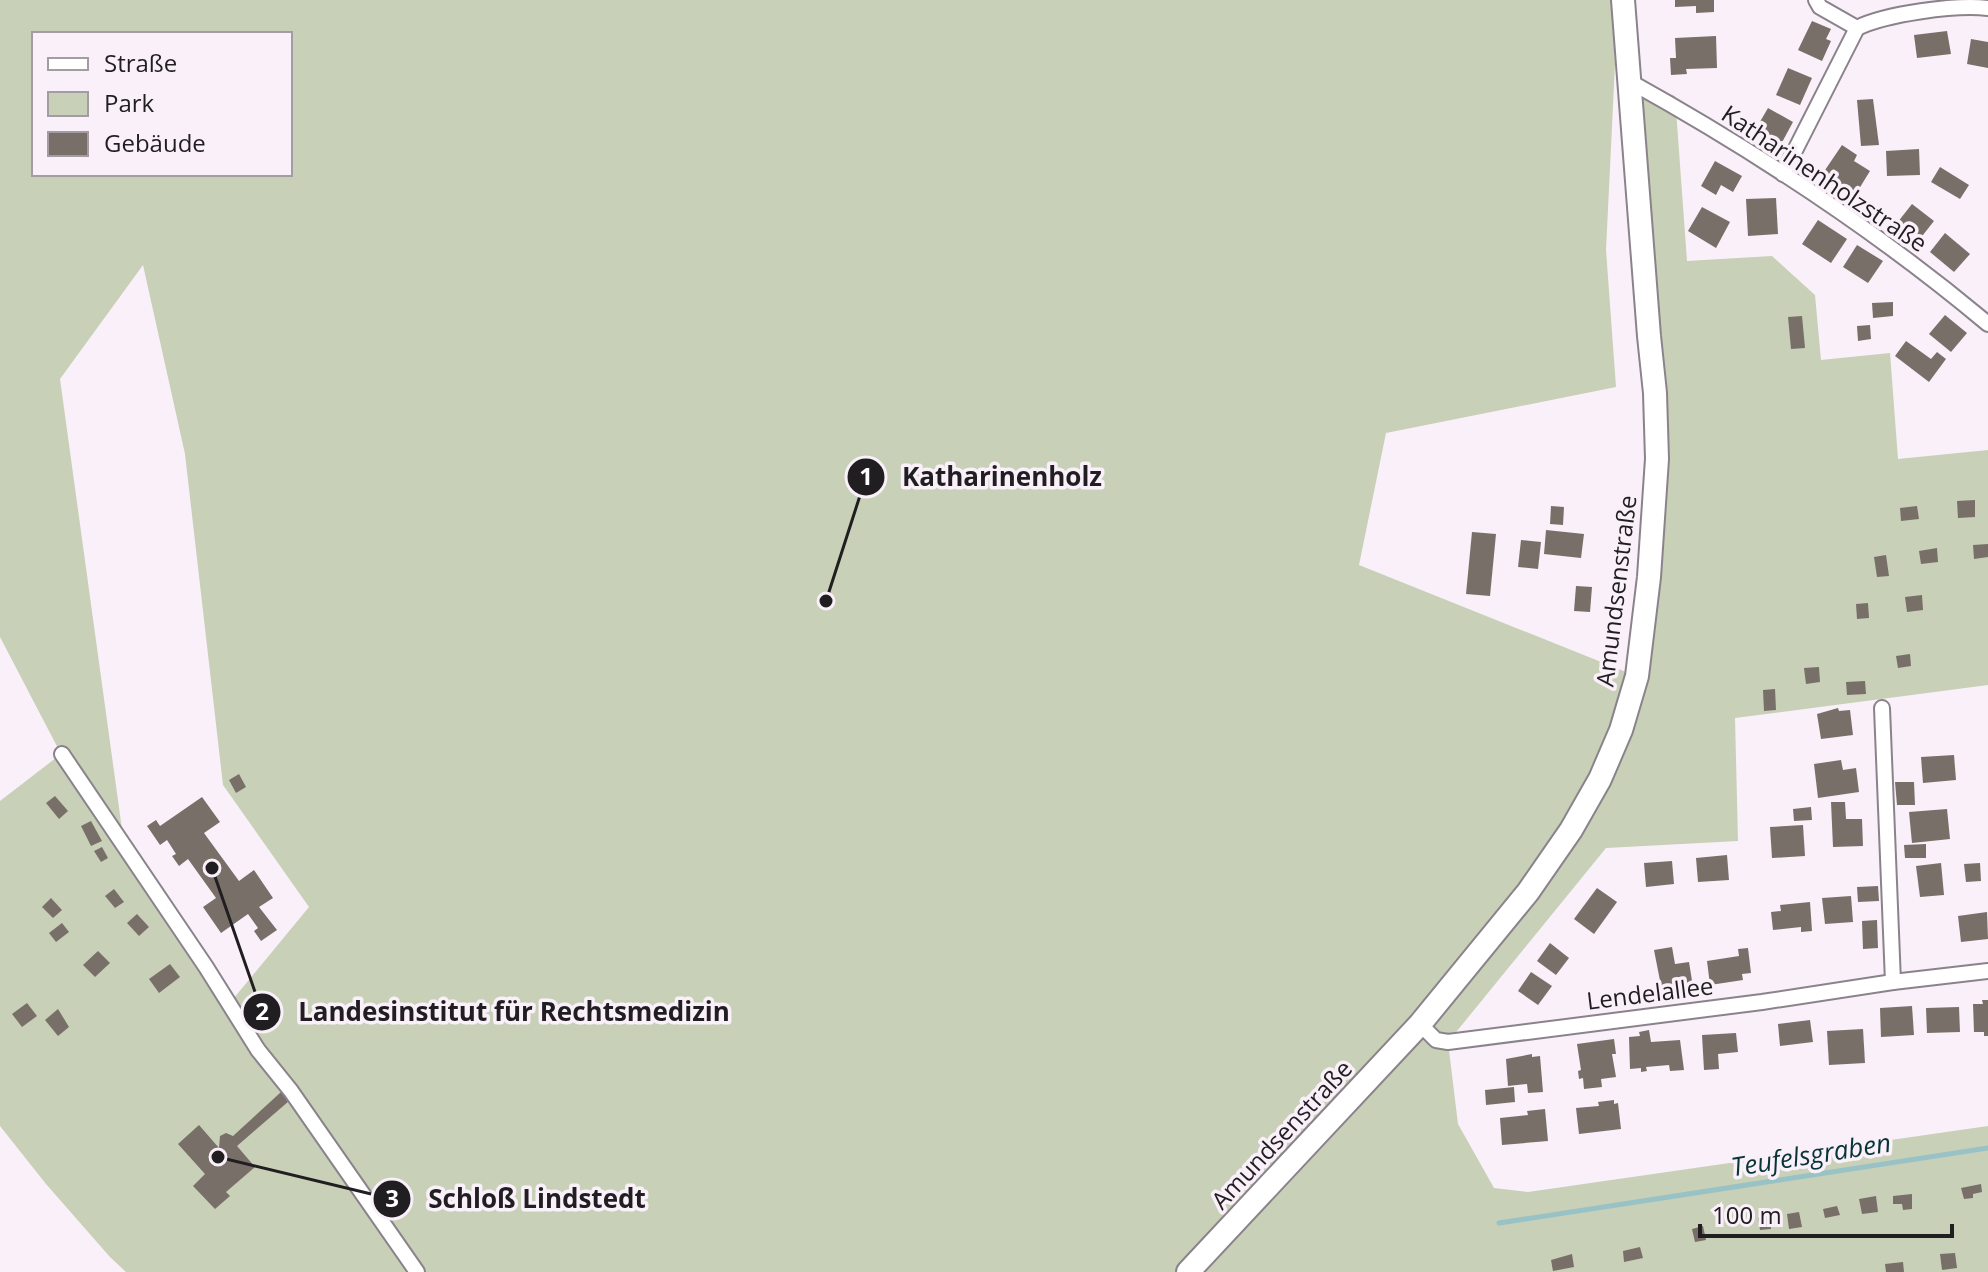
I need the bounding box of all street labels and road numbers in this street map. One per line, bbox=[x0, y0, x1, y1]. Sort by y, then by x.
street label: Katharinenholzstraße bbox=[1716, 97, 1934, 259]
street label: Amundsenstraße bbox=[1587, 493, 1644, 688]
street label: Lendelallee bbox=[1585, 968, 1715, 1017]
street label: Amundsenstraße bbox=[1203, 1052, 1359, 1216]

